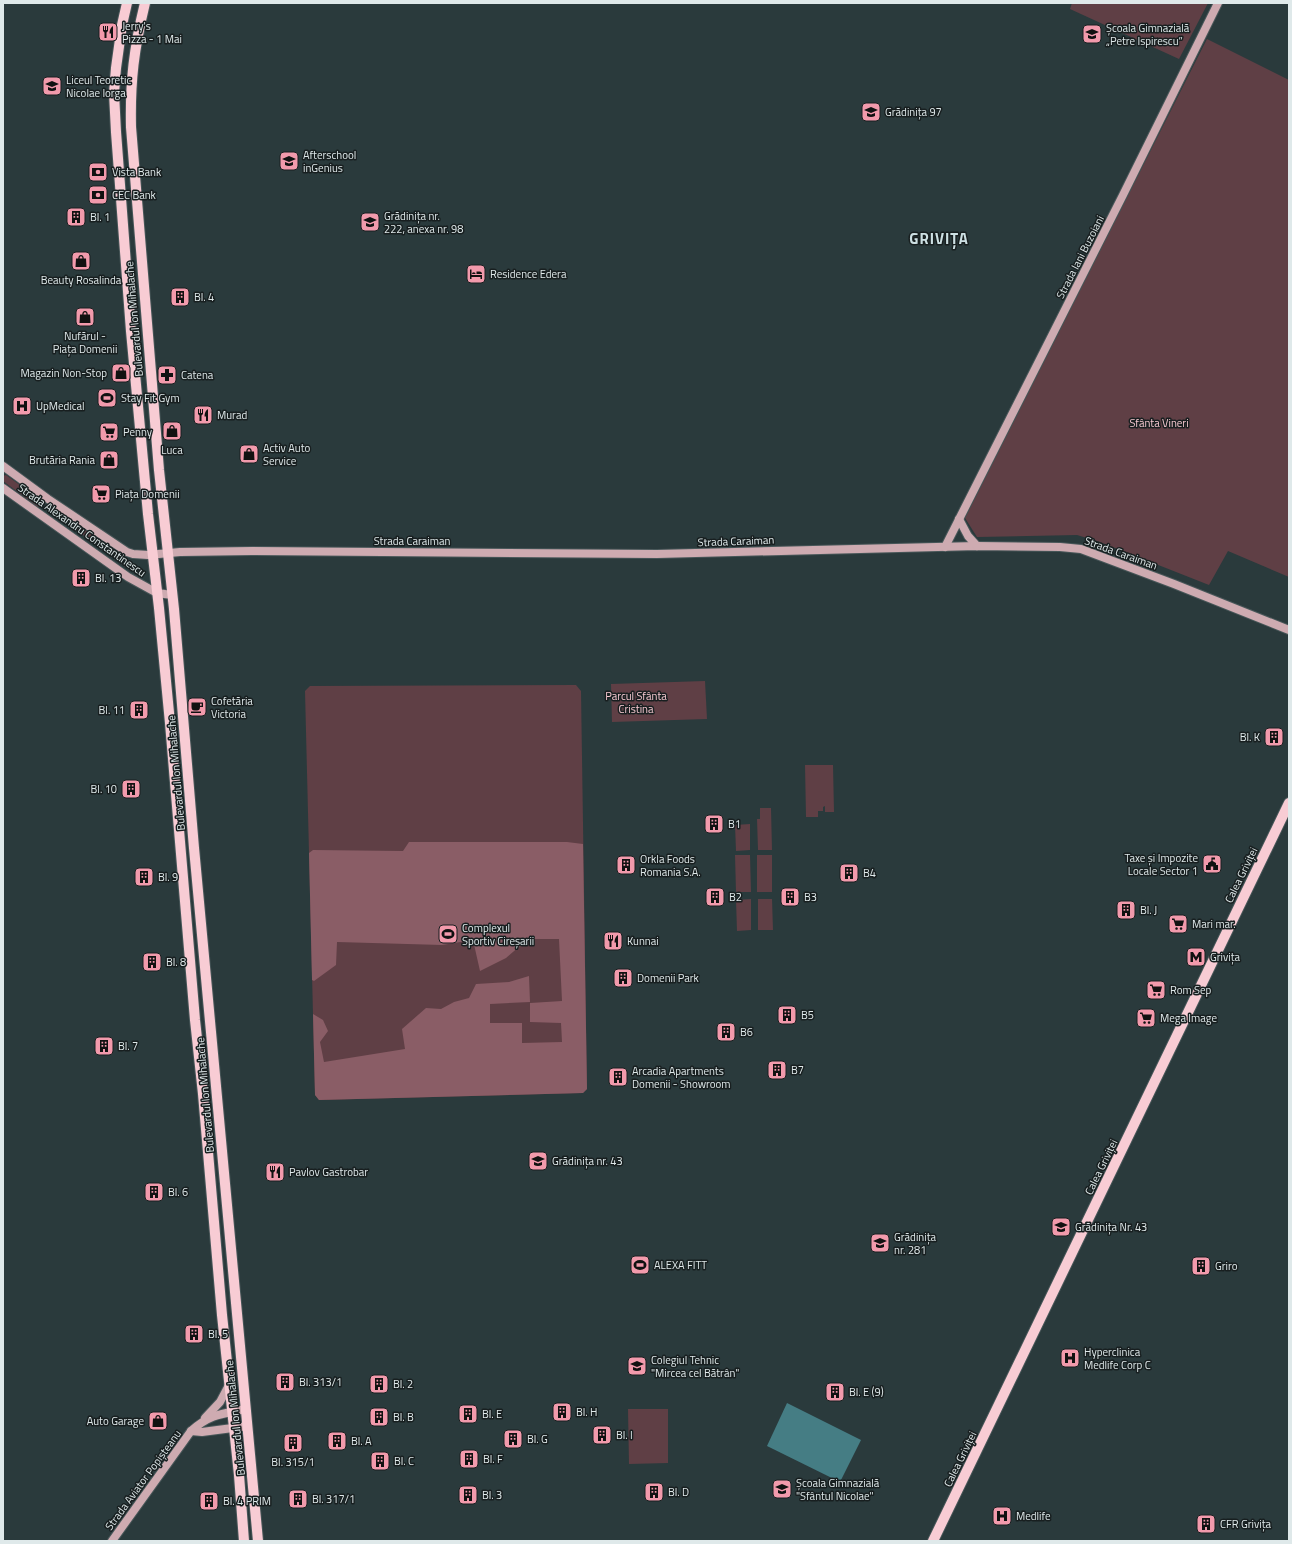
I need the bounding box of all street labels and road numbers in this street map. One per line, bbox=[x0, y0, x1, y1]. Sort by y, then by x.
street label: Strada Iani Buzoiani bbox=[1052, 213, 1108, 301]
street label: Bulevardul Ion Mihalache bbox=[121, 260, 147, 377]
street label: Strada Alexandru Constantinescu bbox=[15, 480, 149, 581]
street label: Strada Caraiman bbox=[697, 532, 775, 550]
street label: Strada Caraiman bbox=[1082, 532, 1160, 574]
street label: Strada Caraiman bbox=[374, 533, 450, 549]
street label: Bulevardul Ion Mihalache bbox=[163, 714, 189, 831]
street label: Calea Griviței bbox=[1221, 845, 1261, 905]
street label: Bulevardul Ion Mihalache bbox=[192, 1036, 218, 1153]
street label: Calea Griviței bbox=[1081, 1137, 1121, 1197]
street label: Bulevardul Ion Mihalache bbox=[221, 1359, 249, 1476]
street label: Strada Aviator Popișteanu bbox=[101, 1426, 185, 1533]
street label: Calea Griviței bbox=[940, 1429, 980, 1489]

